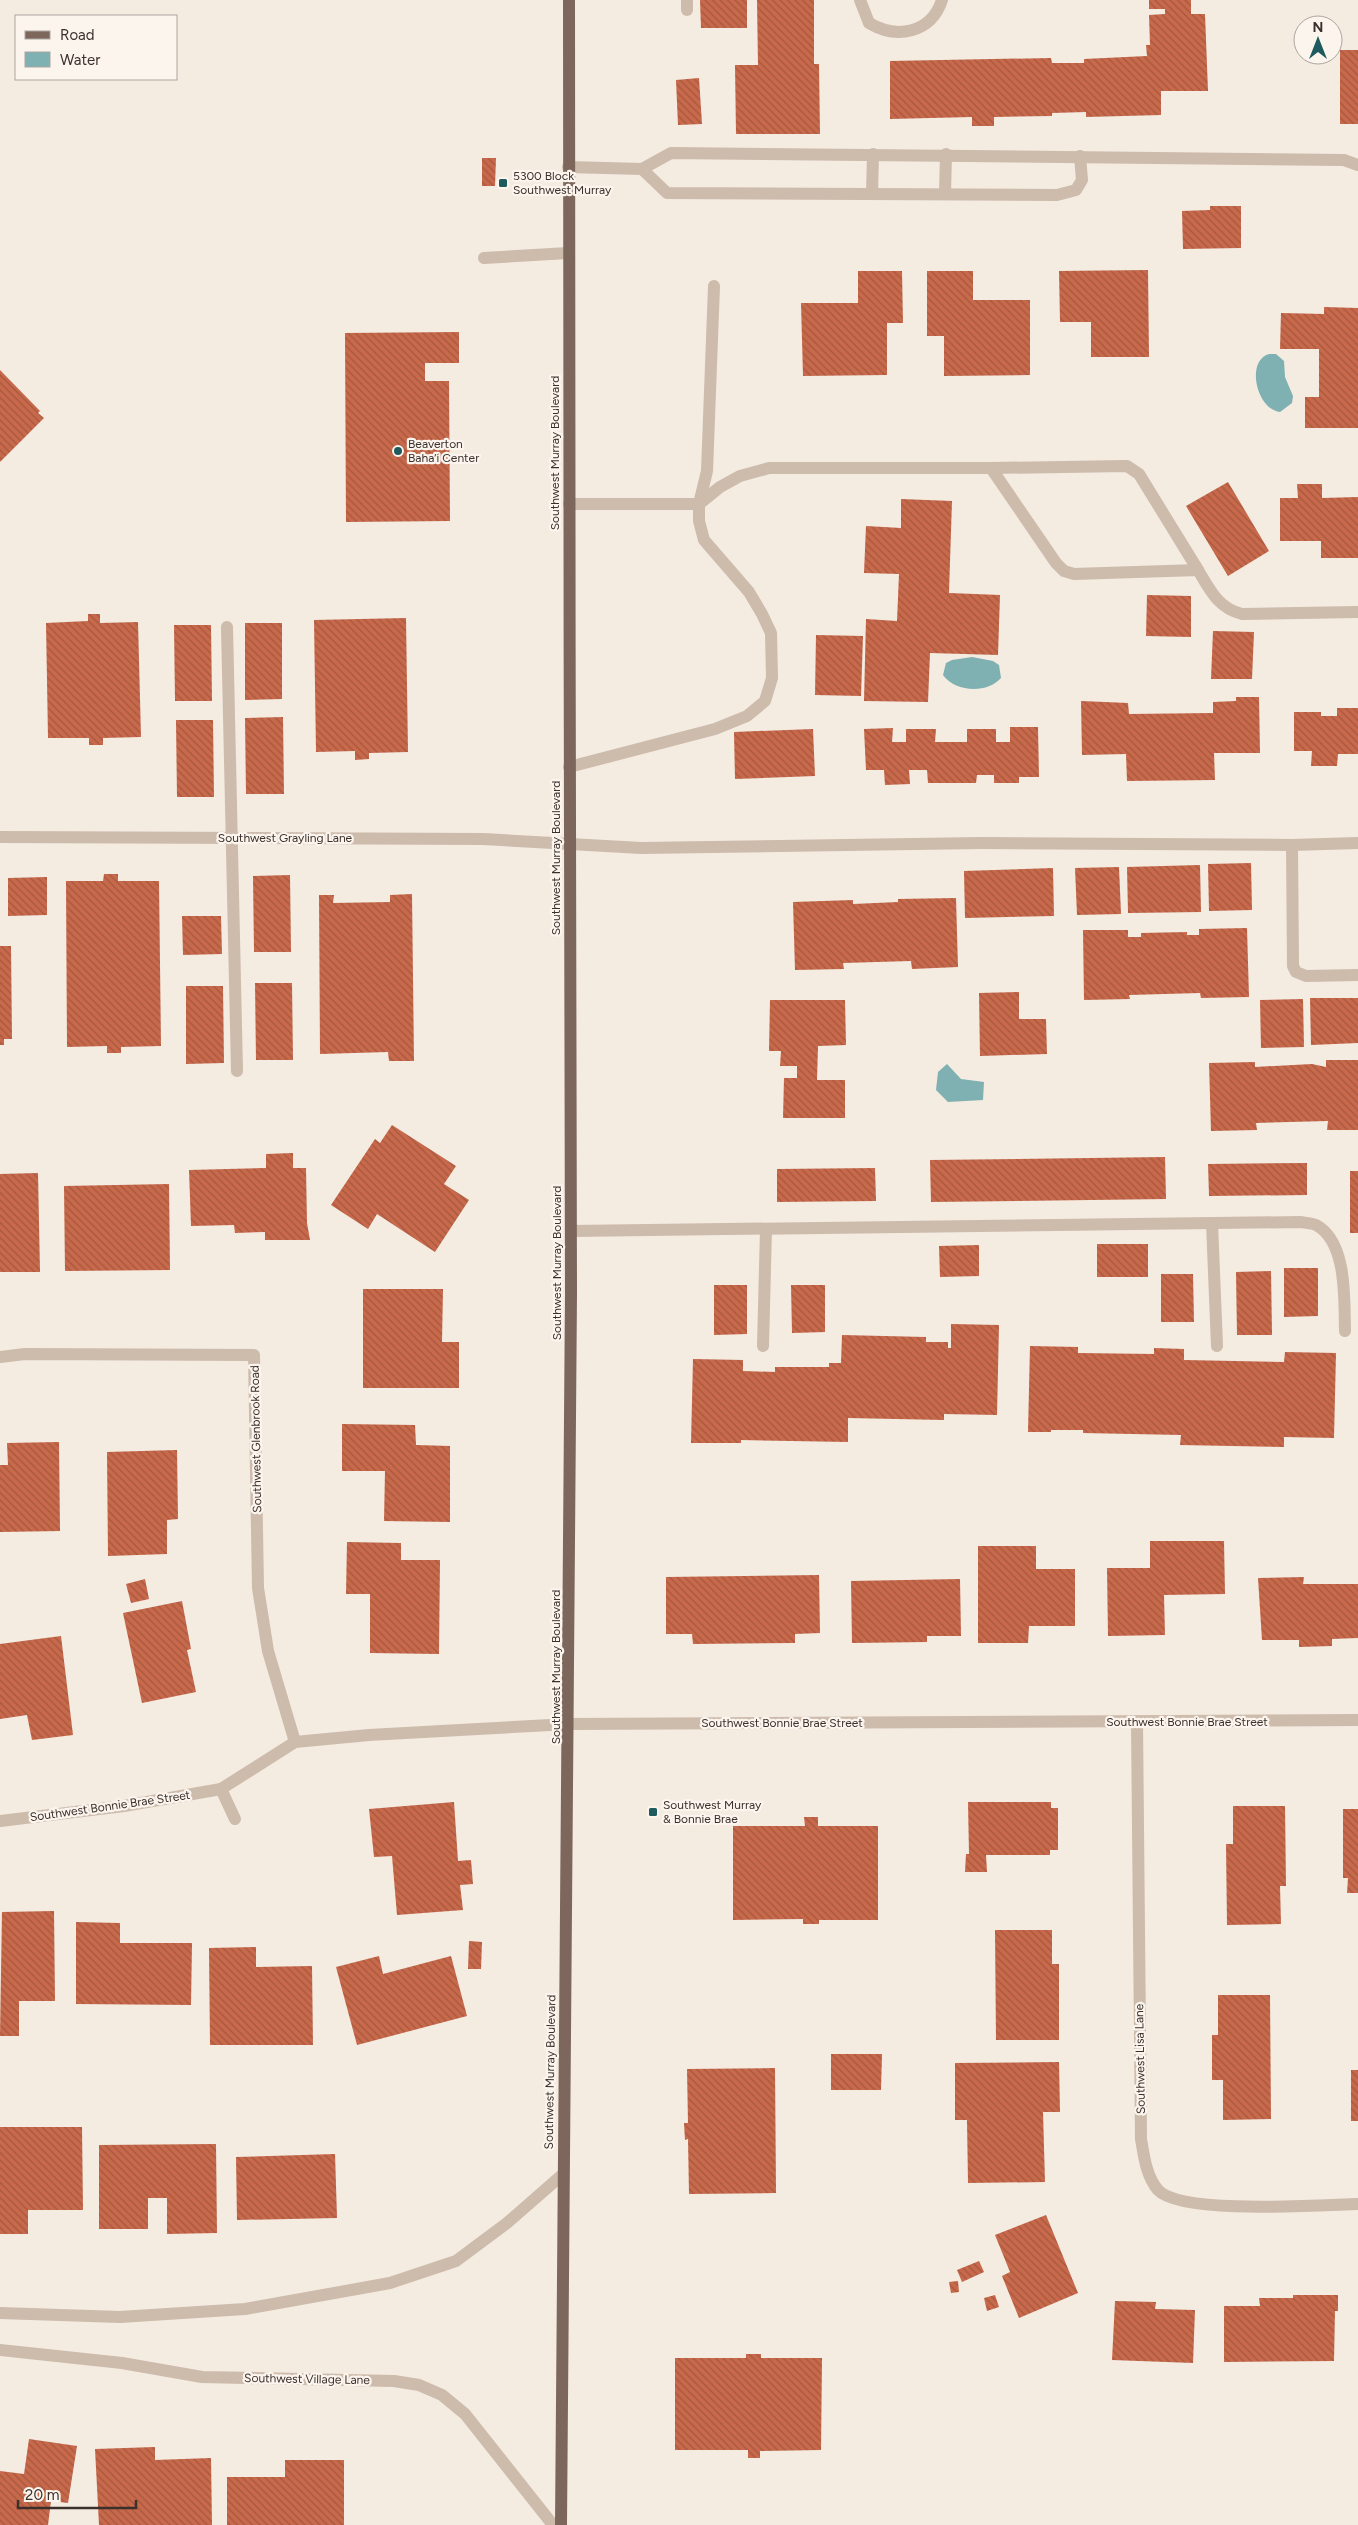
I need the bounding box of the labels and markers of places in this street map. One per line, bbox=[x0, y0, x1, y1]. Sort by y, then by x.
place label: 5300 Block Southwest Murray bbox=[513, 169, 612, 197]
marker: 5300 Block Southwest Murray bbox=[497, 177, 509, 189]
place label: Beaverton Baha’i Center bbox=[408, 437, 479, 465]
marker: Beaverton Baha’i Center bbox=[392, 445, 404, 457]
place label: Southwest Murray & Bonnie Brae bbox=[663, 1798, 762, 1826]
marker: Southwest Murray & Bonnie Brae bbox=[647, 1806, 659, 1818]

